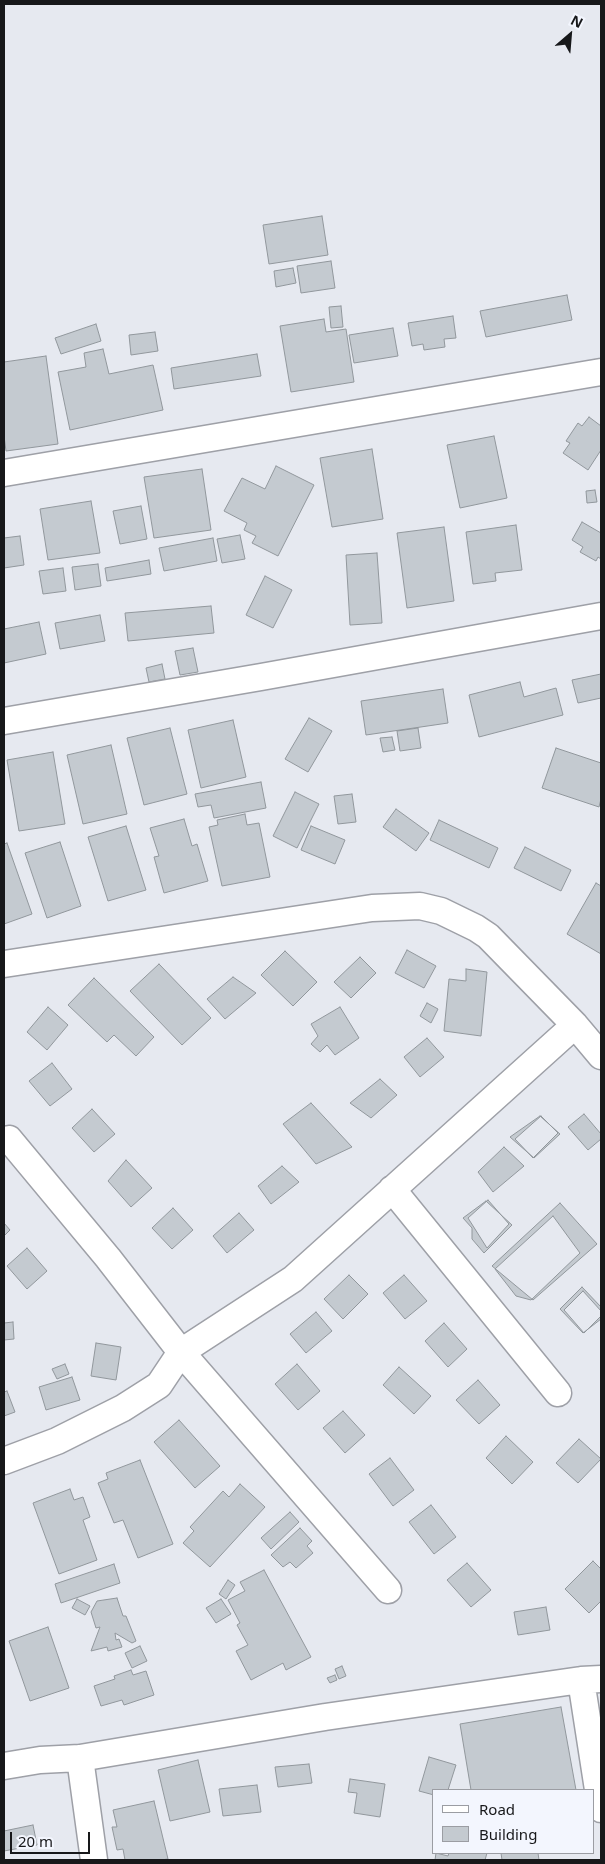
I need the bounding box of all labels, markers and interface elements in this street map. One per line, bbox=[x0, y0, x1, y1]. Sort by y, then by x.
north arrow bbox=[545, 10, 595, 60]
text: N bbox=[568, 10, 586, 32]
legend bbox=[432, 1789, 595, 1854]
text: Road bbox=[479, 1799, 515, 1819]
scale bar bbox=[12, 1822, 92, 1854]
text: Building bbox=[479, 1824, 537, 1844]
text: 20 m bbox=[18, 1831, 53, 1851]

